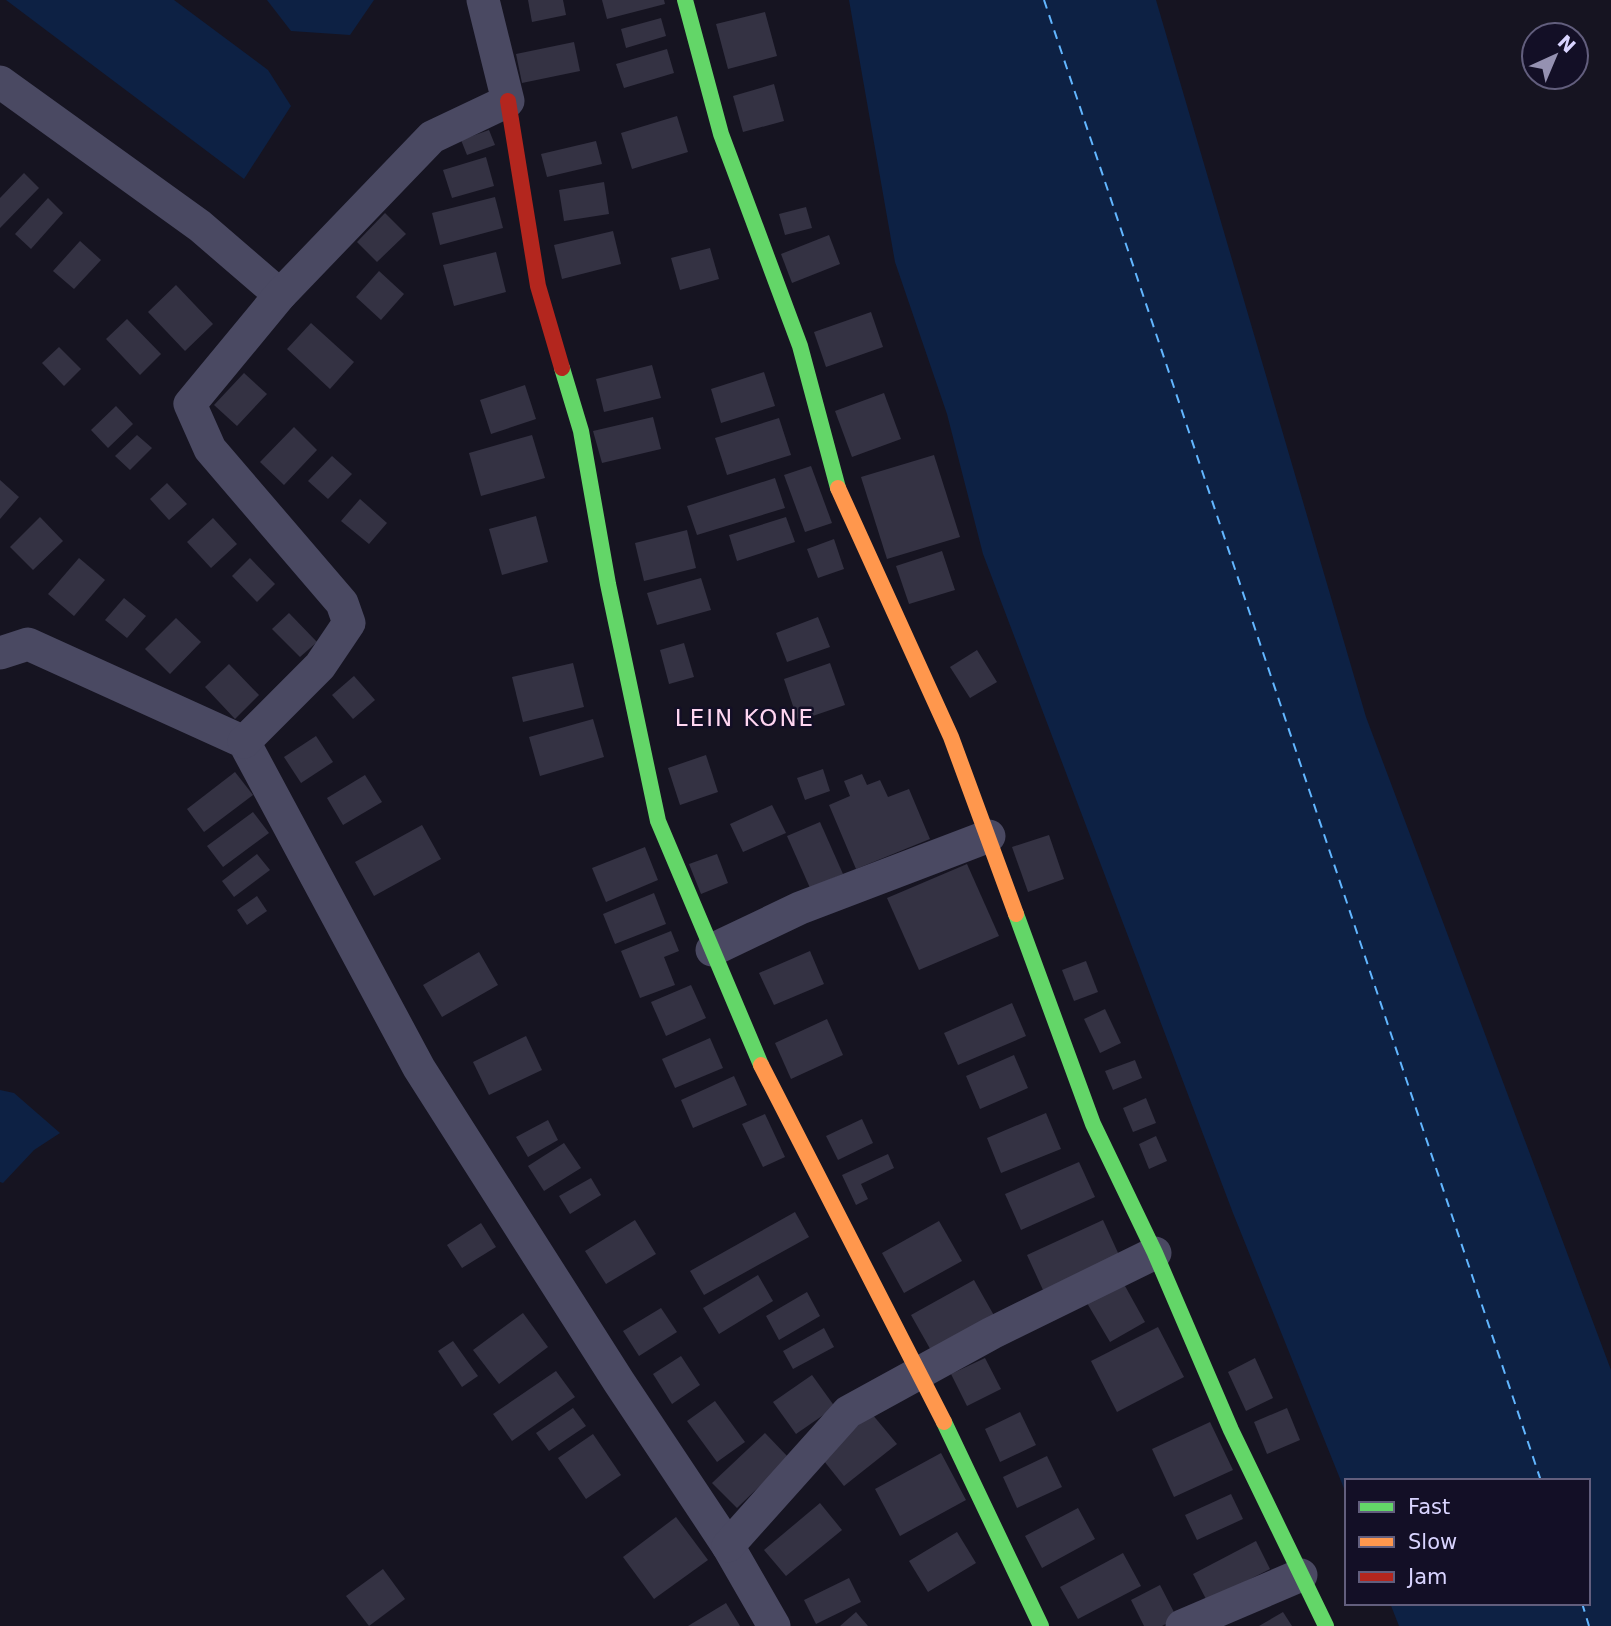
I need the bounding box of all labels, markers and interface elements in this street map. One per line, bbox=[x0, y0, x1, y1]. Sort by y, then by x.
north arrow bbox=[1520, 21, 1590, 91]
text: N bbox=[1553, 30, 1580, 57]
district label: LEIN KONE bbox=[675, 705, 815, 731]
legend bbox=[1345, 1479, 1590, 1605]
text: Fast bbox=[1408, 1495, 1450, 1519]
text: Slow bbox=[1408, 1530, 1457, 1554]
text: Jam bbox=[1406, 1565, 1448, 1589]

